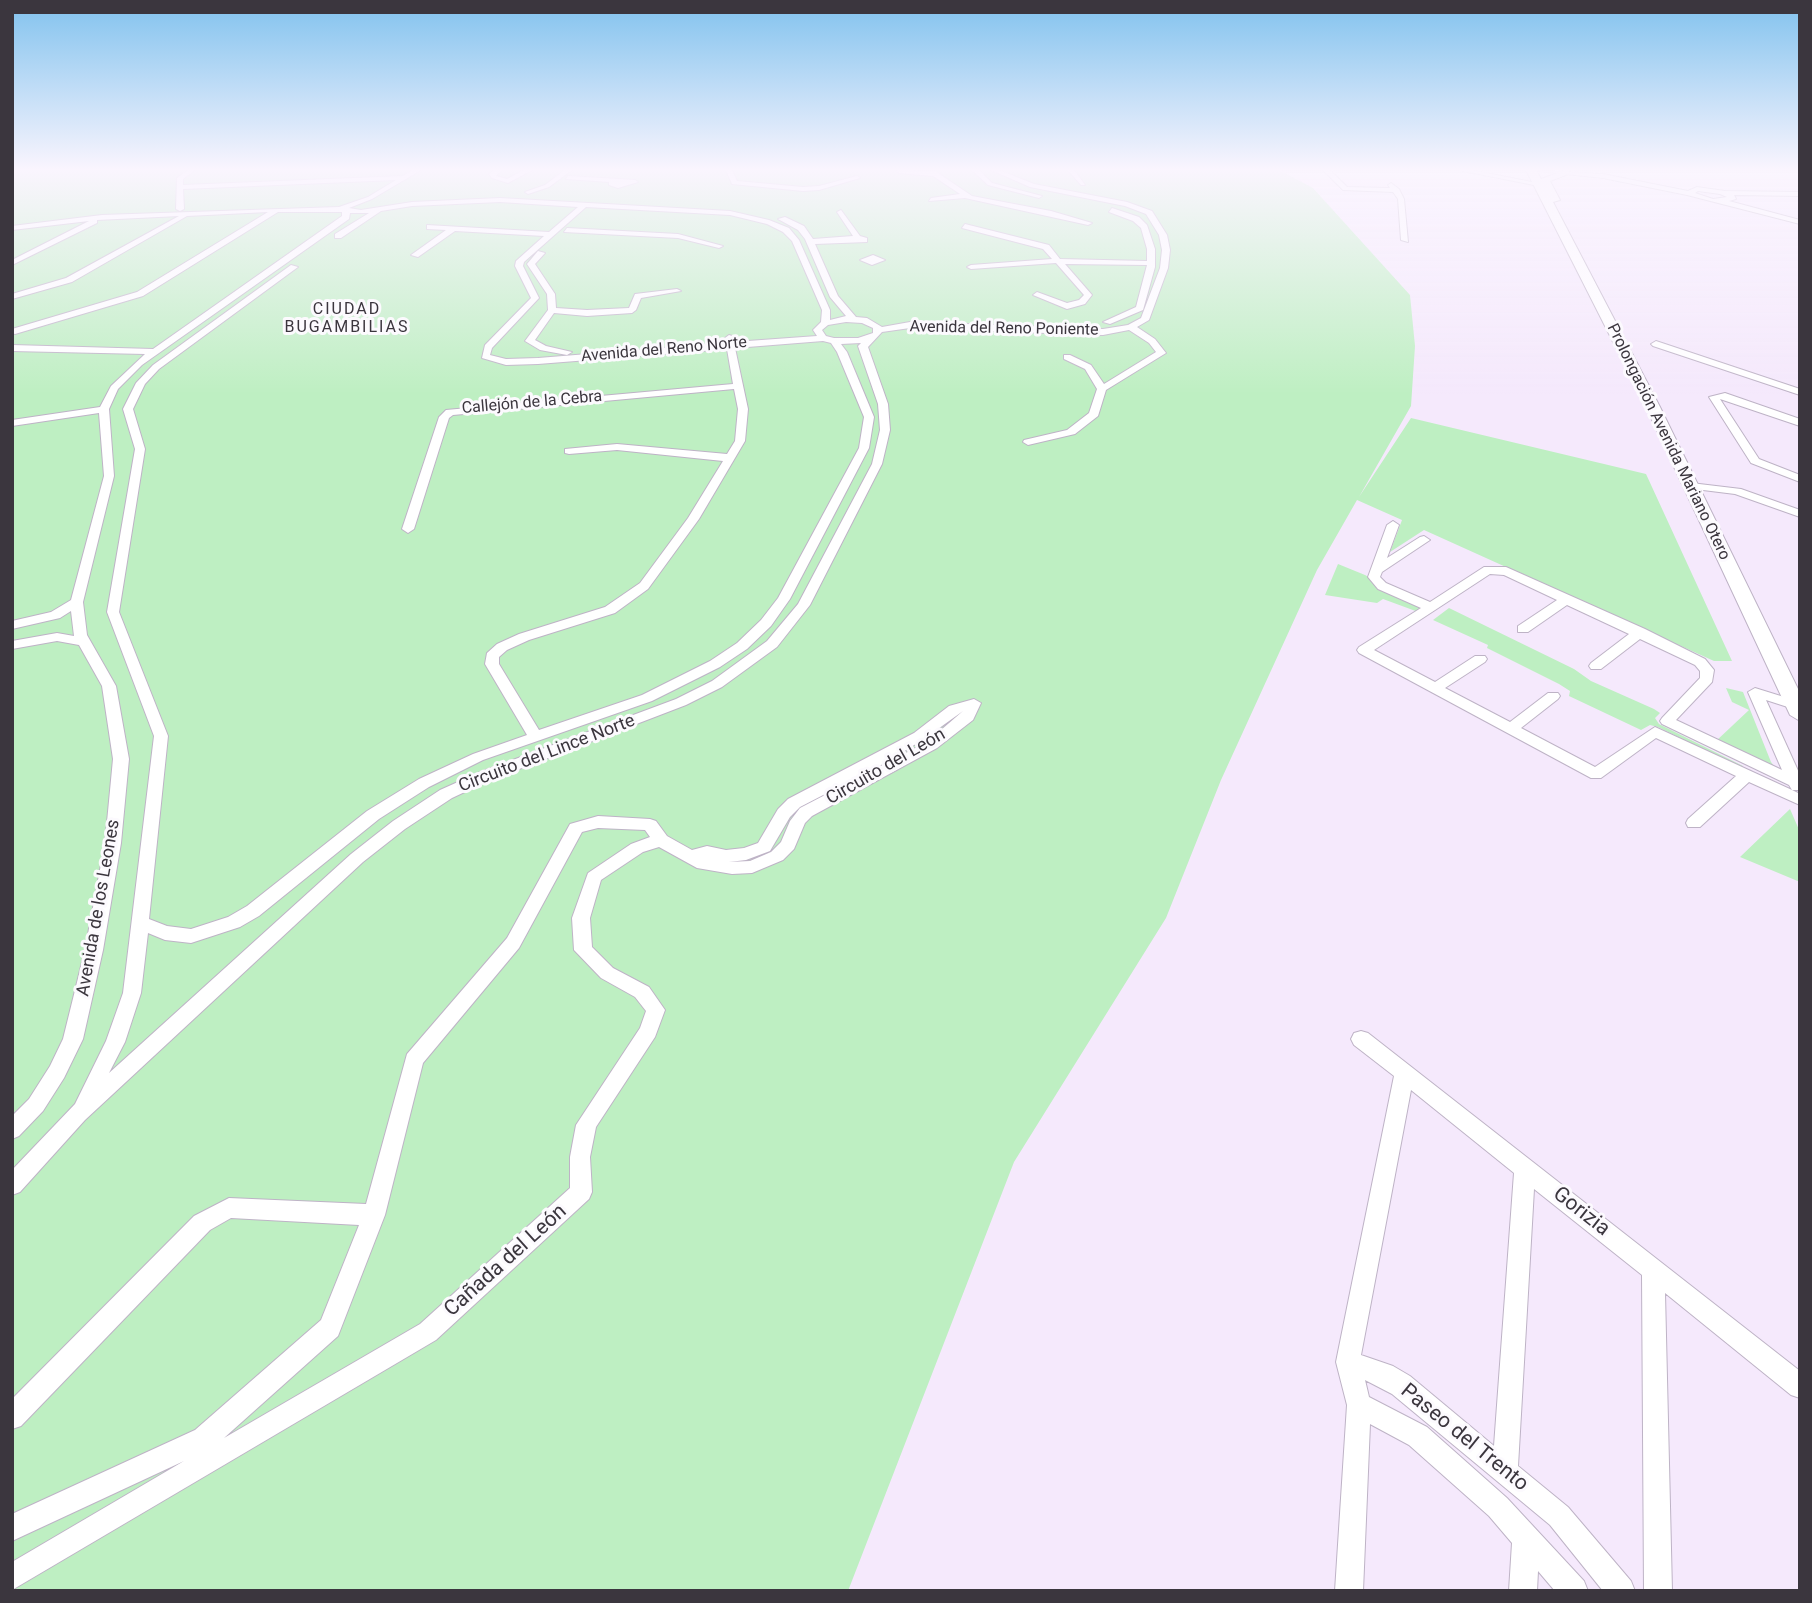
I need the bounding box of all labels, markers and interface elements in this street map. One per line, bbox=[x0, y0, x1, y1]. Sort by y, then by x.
district label: CIUDAD BUGAMBILIAS bbox=[286, 300, 408, 338]
street label: Avenida del Reno Poniente bbox=[909, 318, 1099, 340]
street label: Prolongación Avenida Mariano Otero bbox=[1602, 321, 1734, 563]
street label: Avenida del Reno Norte bbox=[580, 333, 748, 367]
street label: Callejón de la Cebra bbox=[461, 387, 603, 419]
street label: Circuito del Lince Norte bbox=[456, 710, 638, 798]
street label: Circuito del León bbox=[823, 724, 949, 810]
street label: Avenida de los Leones bbox=[73, 818, 125, 998]
street label: Gorizia bbox=[1547, 1182, 1615, 1242]
street label: Cañada del León bbox=[440, 1199, 572, 1323]
street label: Paseo del Trento bbox=[1395, 1379, 1533, 1497]

